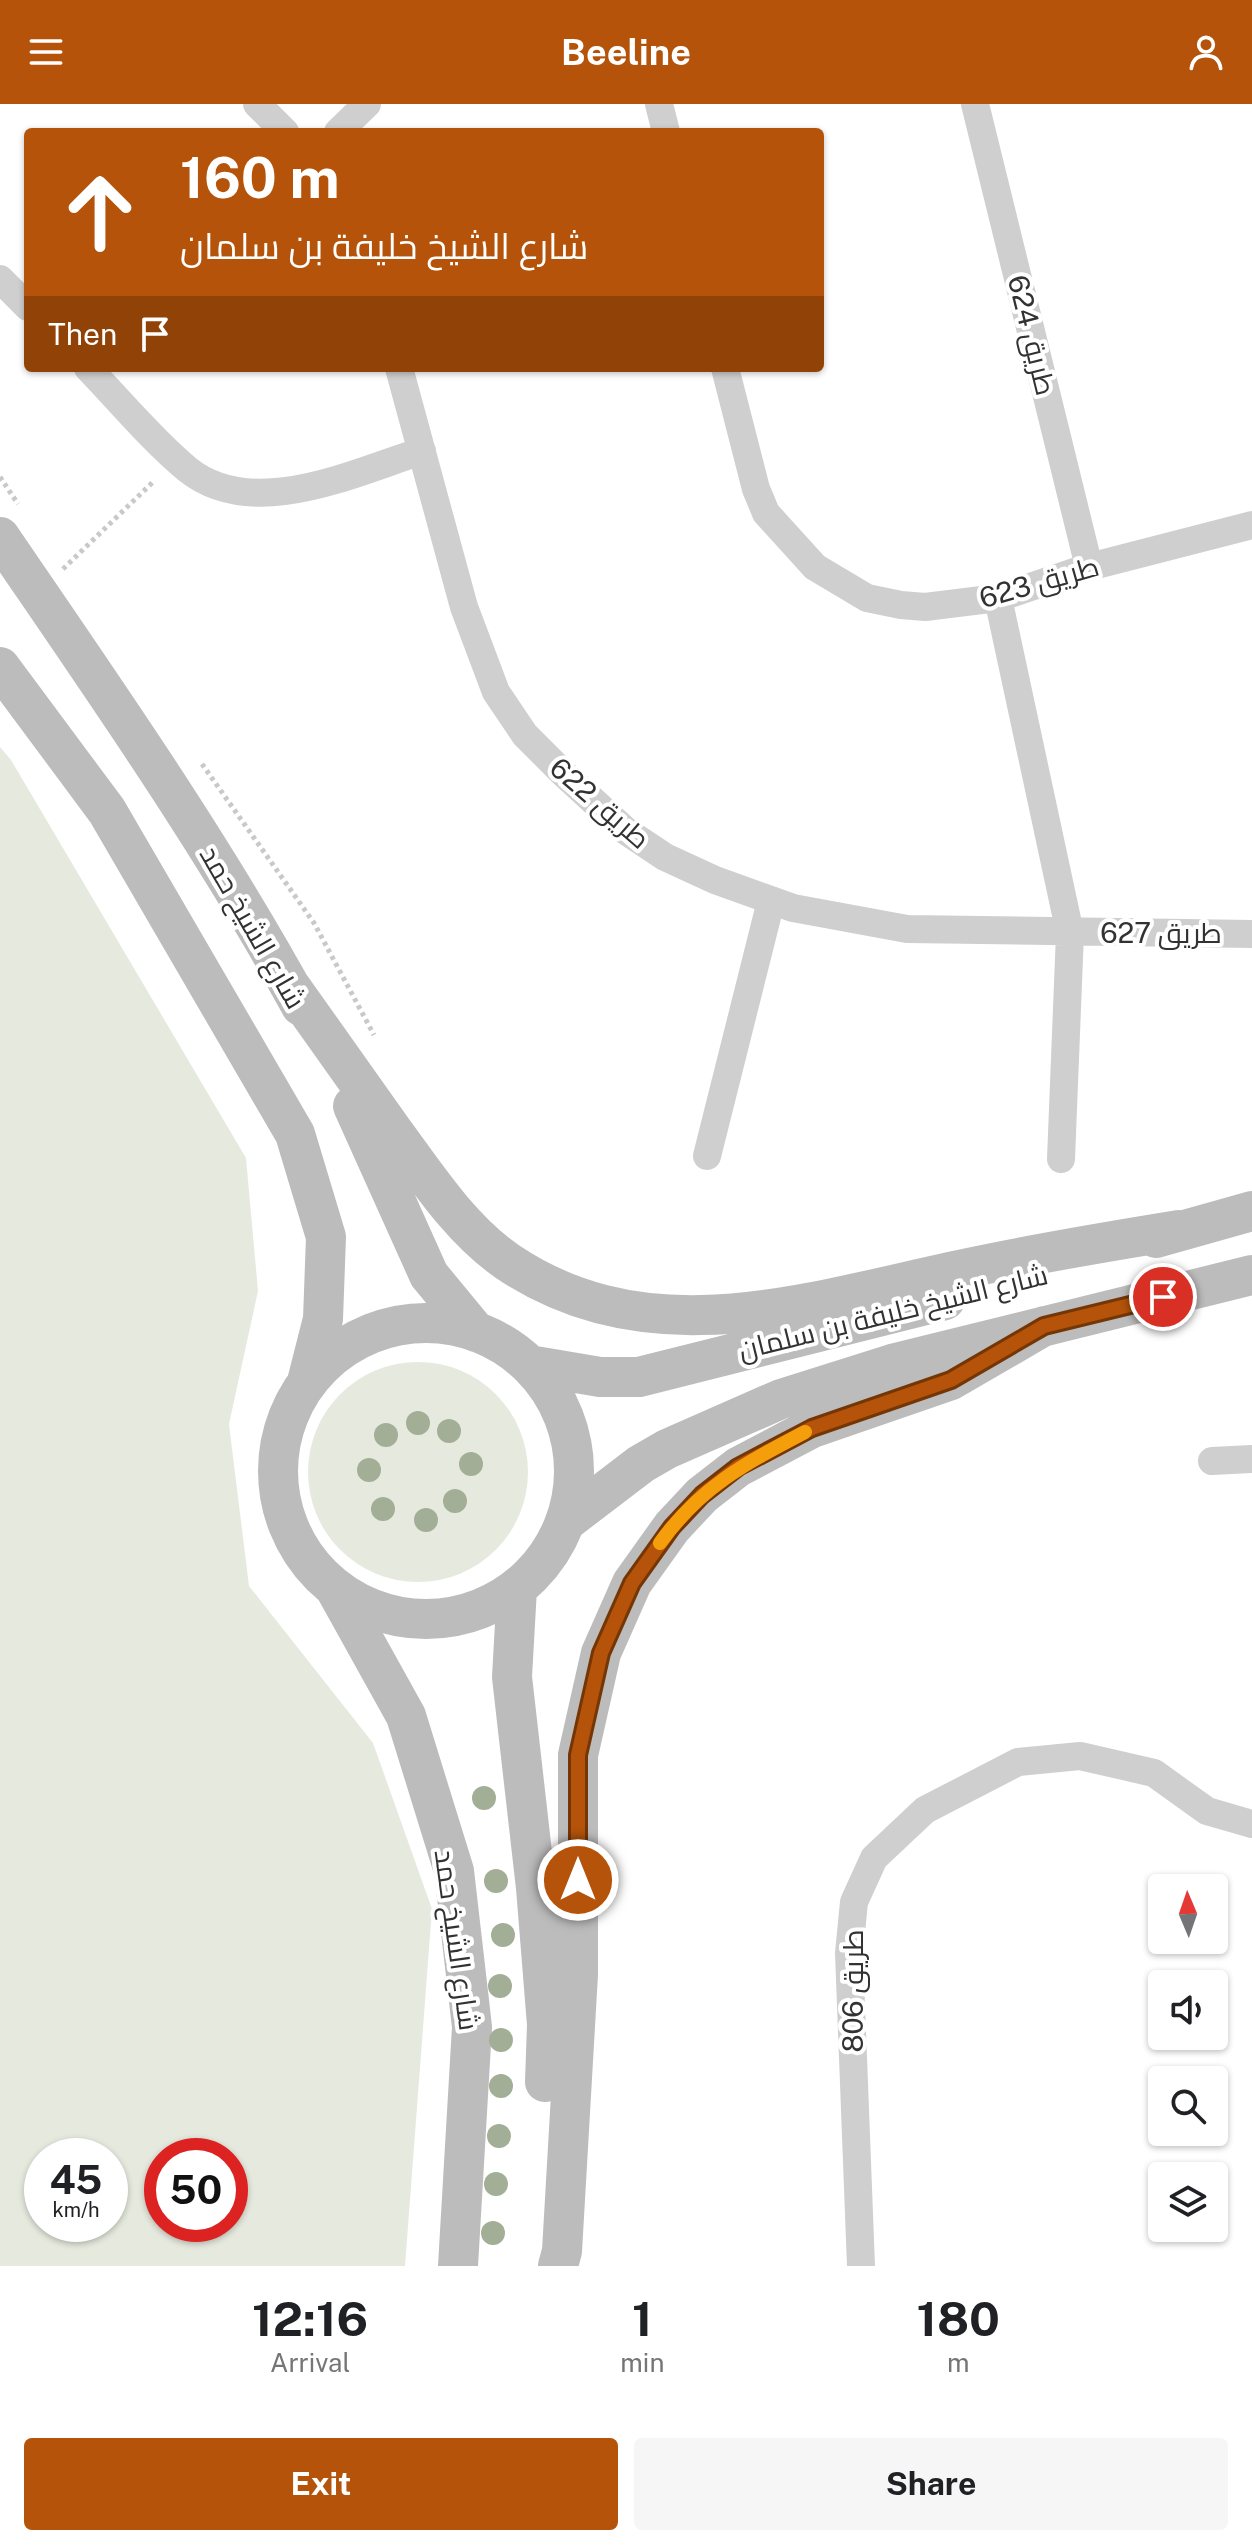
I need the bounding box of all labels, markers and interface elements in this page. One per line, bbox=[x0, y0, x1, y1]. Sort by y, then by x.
icon: menu bbox=[24, 30, 68, 74]
icon: person bbox=[1184, 30, 1228, 74]
text: Beeline bbox=[561, 31, 691, 73]
text: 160 m bbox=[180, 145, 340, 211]
icon: ahead bbox=[48, 160, 152, 264]
text: شارع الشيخ خليفة بن سلمان bbox=[180, 225, 588, 267]
street label: طريق 624 bbox=[1001, 271, 1063, 399]
icon: arrive bbox=[133, 312, 177, 356]
text: Then bbox=[48, 316, 117, 352]
street label: طريق 623 bbox=[975, 549, 1103, 615]
street label: طريق 622 bbox=[543, 750, 657, 856]
street label: شارع الشيخ حمد bbox=[191, 840, 313, 1015]
street label: طريق 627 bbox=[1100, 916, 1222, 950]
street label: شارع الشيخ خليفة بن سلمان bbox=[735, 1257, 1052, 1369]
pin bbox=[1129, 1263, 1197, 1331]
icon: arrive bbox=[1141, 1275, 1185, 1319]
position arrow bbox=[536, 1838, 620, 1922]
street label: شارع الشيخ حمد bbox=[425, 1847, 487, 2033]
north arrow bbox=[1148, 1874, 1228, 1954]
map controls bbox=[1148, 1874, 1228, 2242]
street label: طريق 806 bbox=[836, 1929, 870, 2053]
button: sound bbox=[1148, 1970, 1228, 2050]
button: search bbox=[1148, 2066, 1228, 2146]
speed limit sign: 50 bbox=[144, 2138, 248, 2242]
text: 45 bbox=[50, 2156, 102, 2203]
button: layers bbox=[1148, 2162, 1228, 2242]
text: km/h bbox=[52, 2198, 100, 2222]
text: 12:16 bbox=[252, 2290, 368, 2347]
text: 1 bbox=[632, 2290, 653, 2347]
text: 180 bbox=[916, 2290, 1000, 2347]
text: Arrival bbox=[270, 2347, 350, 2378]
text: min bbox=[620, 2347, 664, 2378]
text: m bbox=[947, 2347, 969, 2378]
button: Exit bbox=[24, 2438, 618, 2530]
button: Share bbox=[634, 2438, 1228, 2530]

